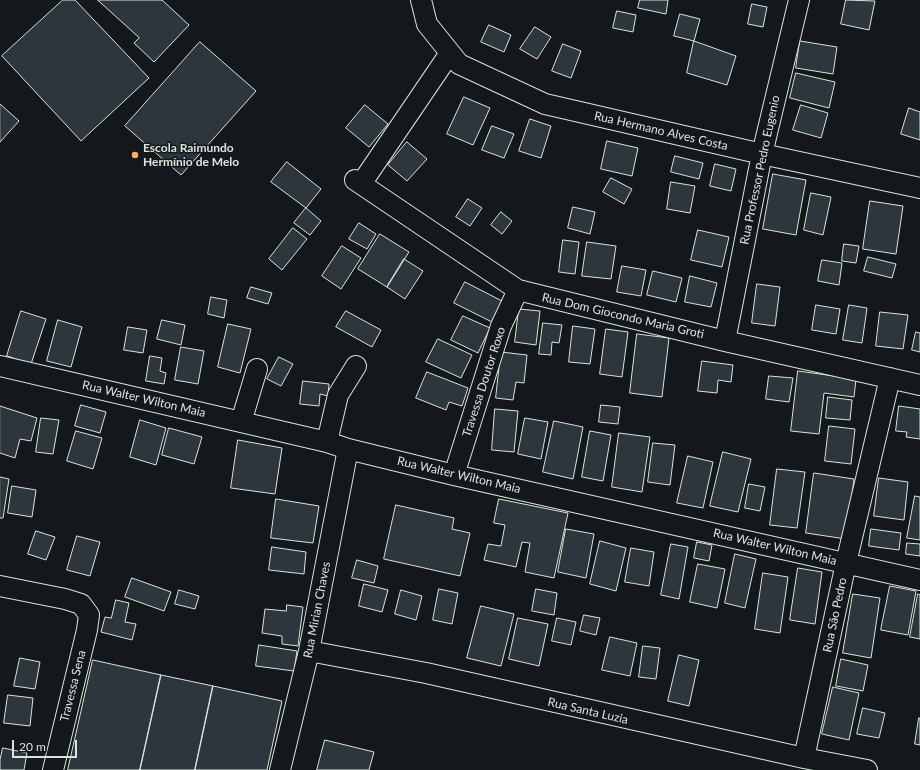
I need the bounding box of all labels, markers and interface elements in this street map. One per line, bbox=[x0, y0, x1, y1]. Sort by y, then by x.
street label: Rua Professor Pedro Eugenio bbox=[737, 94, 783, 246]
street label: Rua Hermano Alves Costa bbox=[593, 109, 729, 153]
place label: Escola Raimundo Hermínio de Melo bbox=[143, 141, 239, 169]
marker: Escola Raimundo Hermínio de Melo bbox=[130, 150, 140, 160]
street label: Rua Dom Giocondo Maria Groti bbox=[541, 290, 705, 342]
street label: Travessa Doutor Roxo bbox=[459, 325, 509, 439]
street label: Rua Walter Wilton Maia bbox=[81, 378, 207, 420]
street label: Rua Walter Wilton Maia bbox=[396, 454, 522, 496]
street label: Rua Walter Wilton Maia bbox=[712, 526, 838, 568]
street label: Rua Mirian Chaves bbox=[301, 561, 333, 659]
street label: Rua São Pedro bbox=[820, 576, 850, 654]
street label: Travessa Sena bbox=[57, 649, 89, 723]
street label: Rua Santa Luzia bbox=[546, 695, 630, 727]
scale bar bbox=[14, 732, 79, 758]
text: 20 m bbox=[19, 739, 46, 754]

